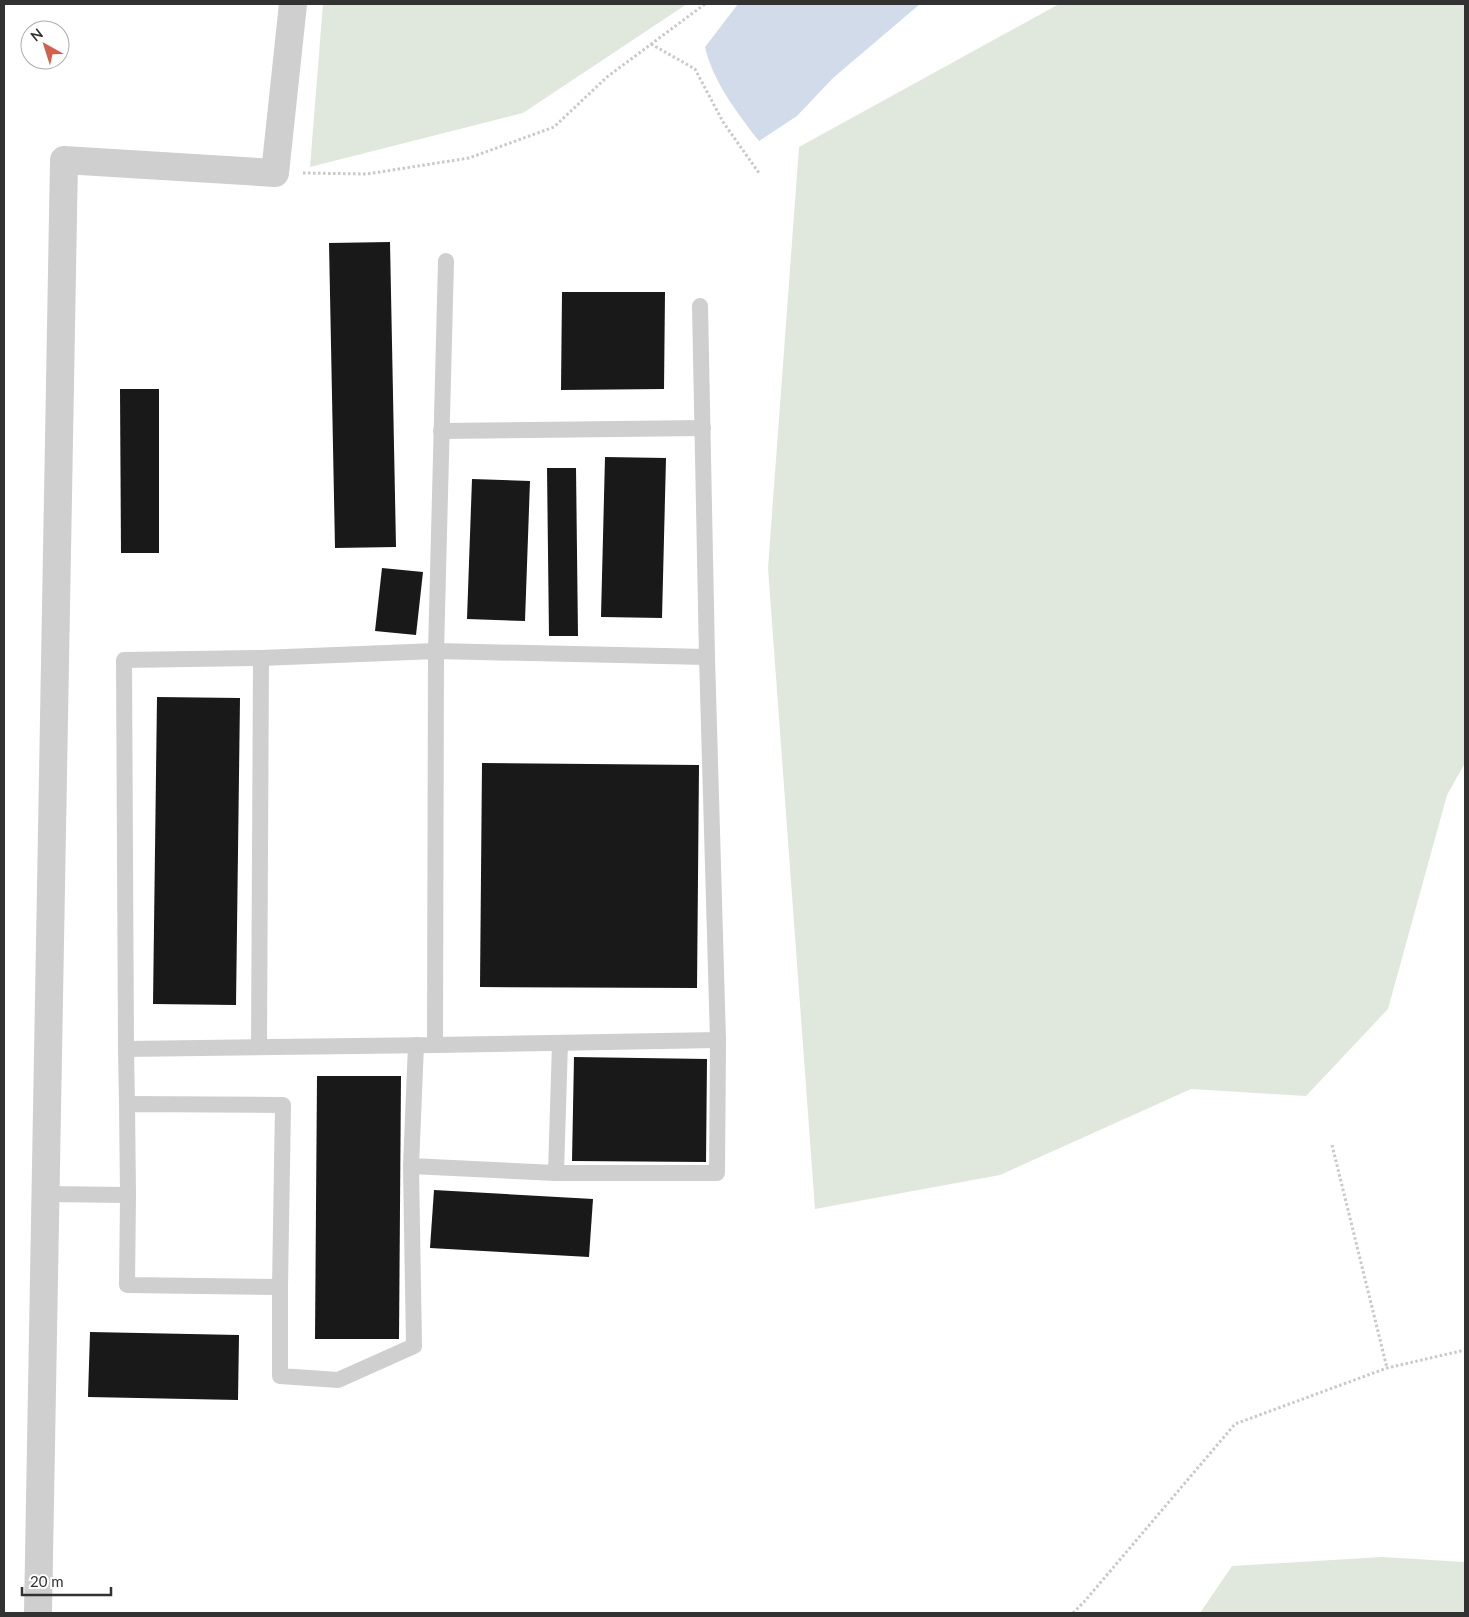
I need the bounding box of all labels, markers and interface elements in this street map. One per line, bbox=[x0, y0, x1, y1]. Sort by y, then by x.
north arrow bbox=[20, 20, 70, 70]
text: N bbox=[27, 25, 46, 45]
scale bar bbox=[22, 1564, 111, 1596]
text: 20 m bbox=[30, 1572, 64, 1590]

